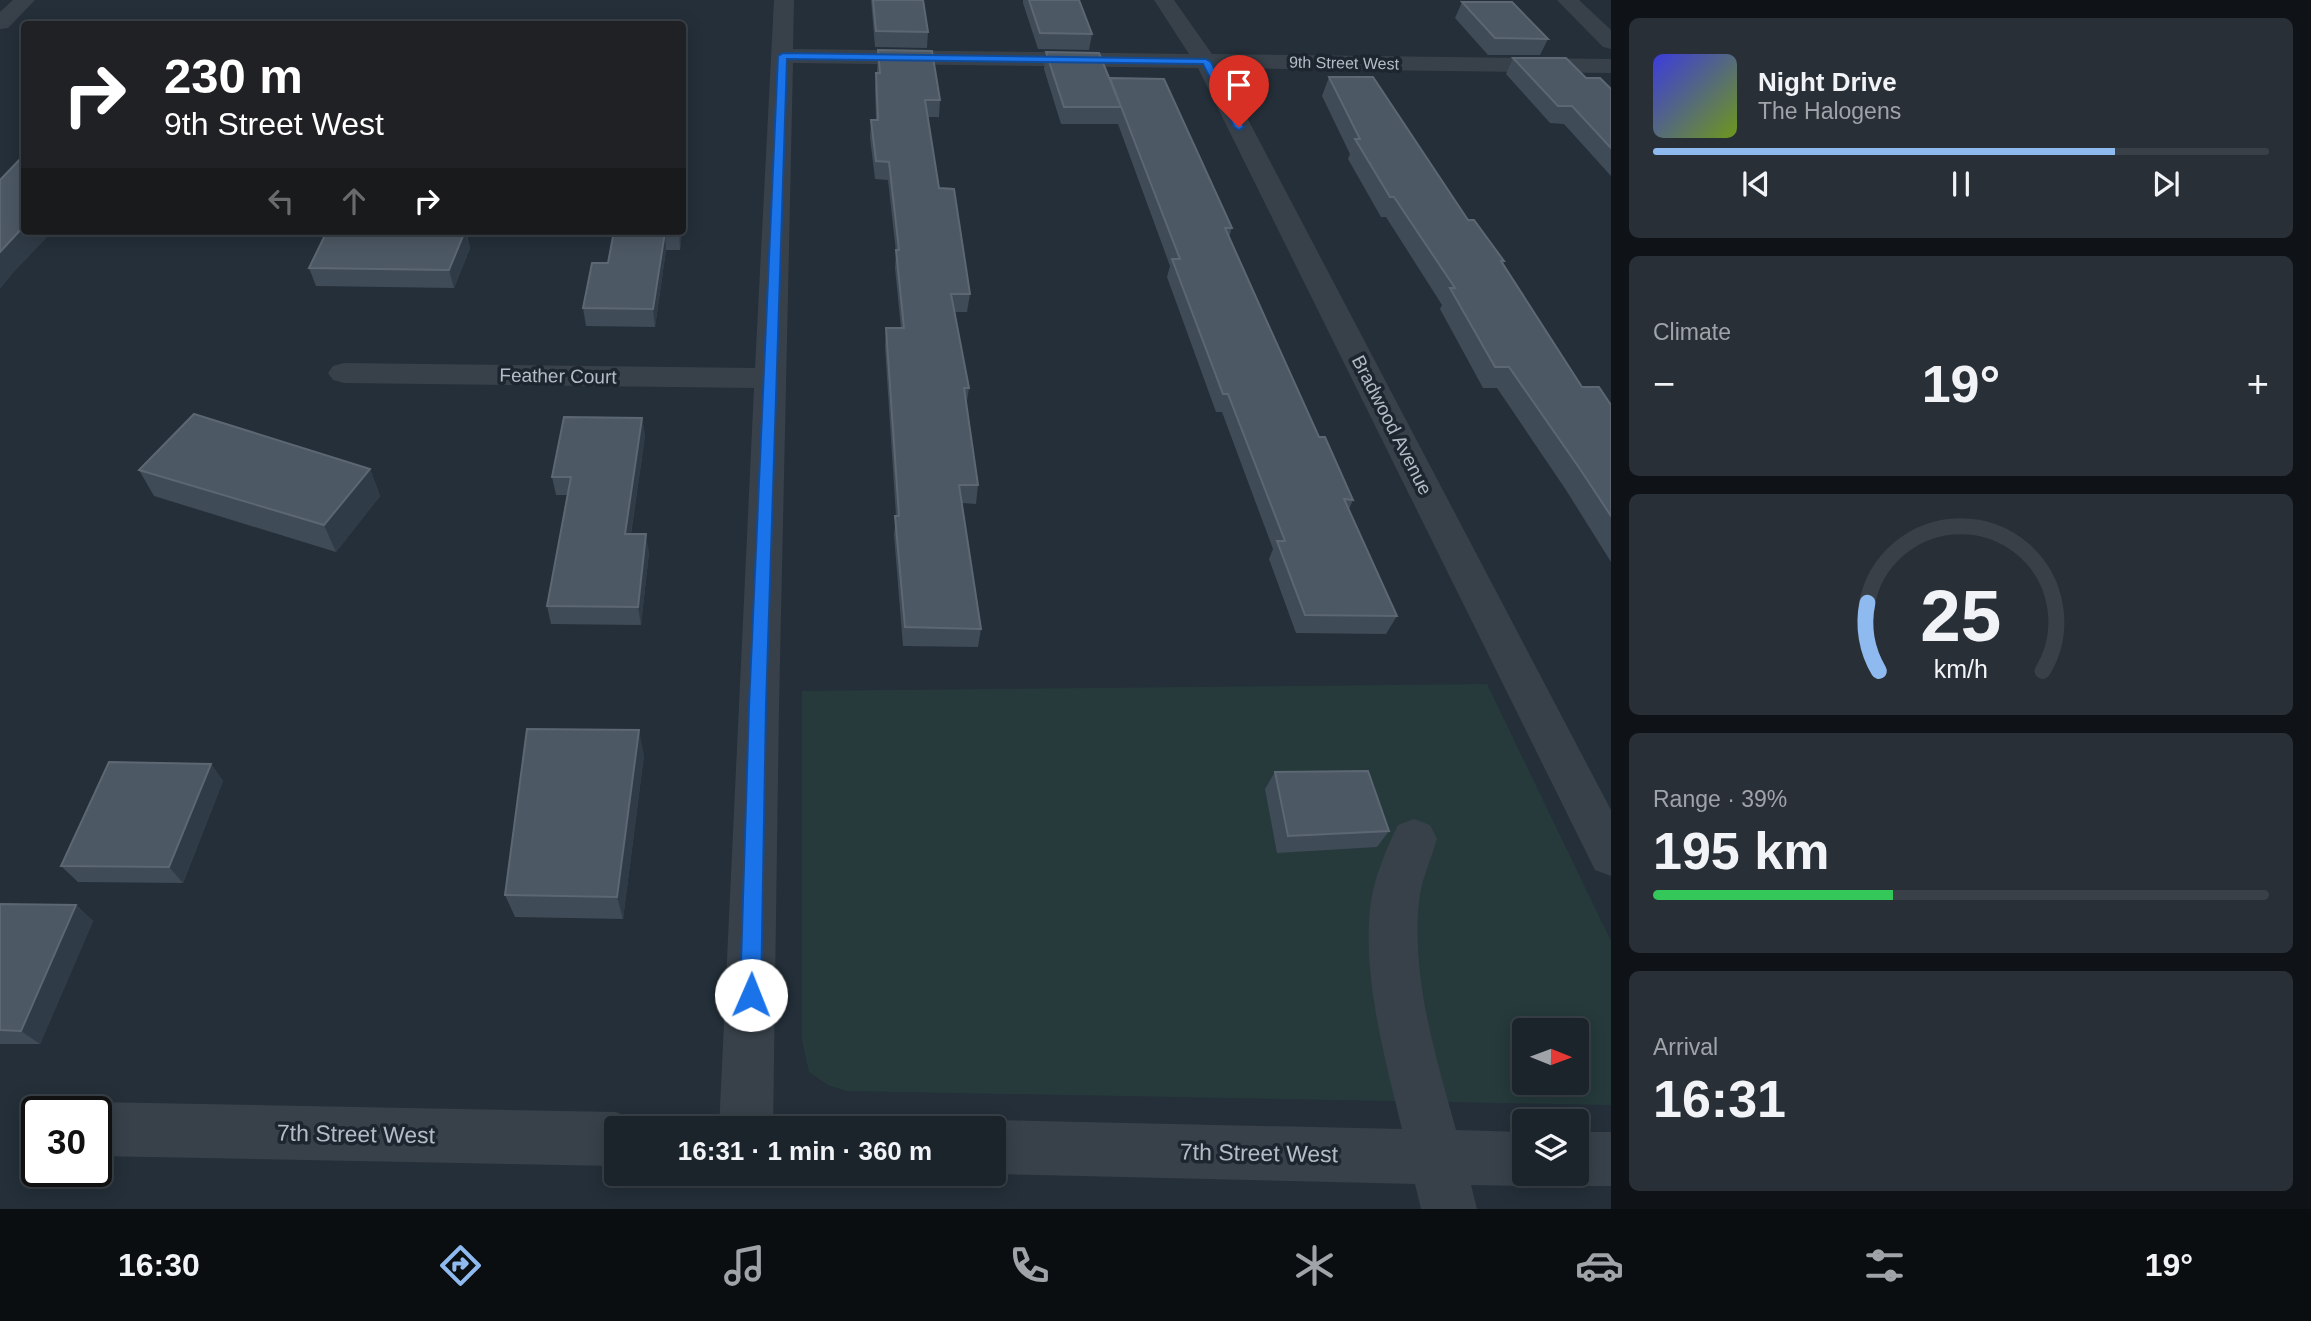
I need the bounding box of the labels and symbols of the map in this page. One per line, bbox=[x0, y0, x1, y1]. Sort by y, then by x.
street label: 9th Street West bbox=[1289, 54, 1400, 72]
pin bbox=[1209, 55, 1269, 127]
street label: Bradwood Avenue bbox=[1348, 352, 1436, 498]
street label: Feather Court bbox=[499, 364, 617, 388]
position arrow bbox=[714, 958, 788, 1032]
north arrow bbox=[1512, 1018, 1589, 1096]
speed limit sign: 30 bbox=[21, 1096, 112, 1187]
street label: 7th Street West bbox=[277, 1120, 436, 1148]
street label: 7th Street West bbox=[1180, 1139, 1339, 1167]

